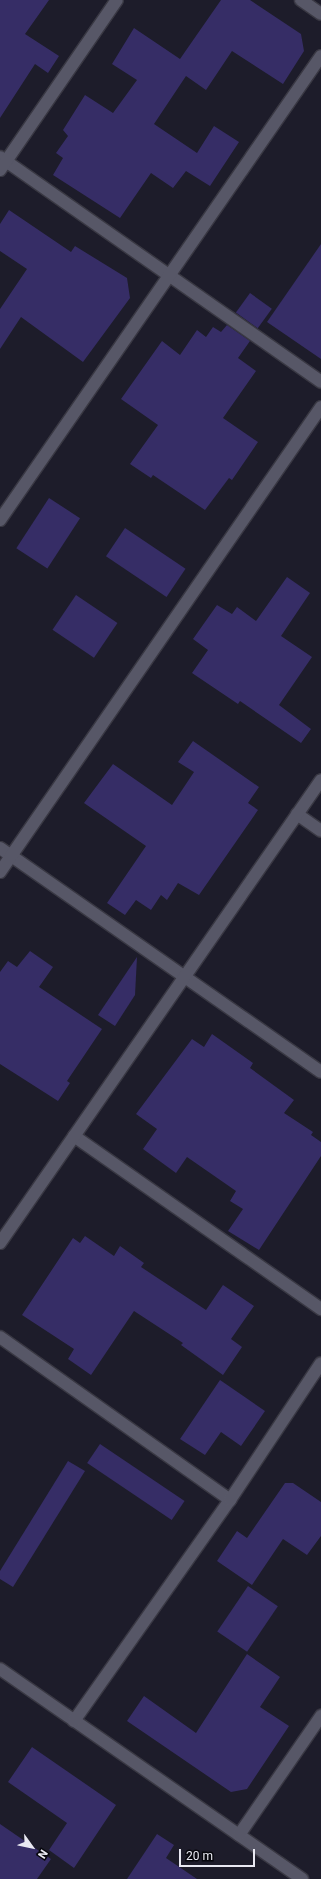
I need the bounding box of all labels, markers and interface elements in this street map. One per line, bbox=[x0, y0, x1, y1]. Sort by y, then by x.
north arrow bbox=[12, 1827, 52, 1867]
scale bar bbox=[181, 1841, 257, 1867]
text: N bbox=[35, 1847, 50, 1861]
text: 20 m bbox=[186, 1849, 213, 1863]

